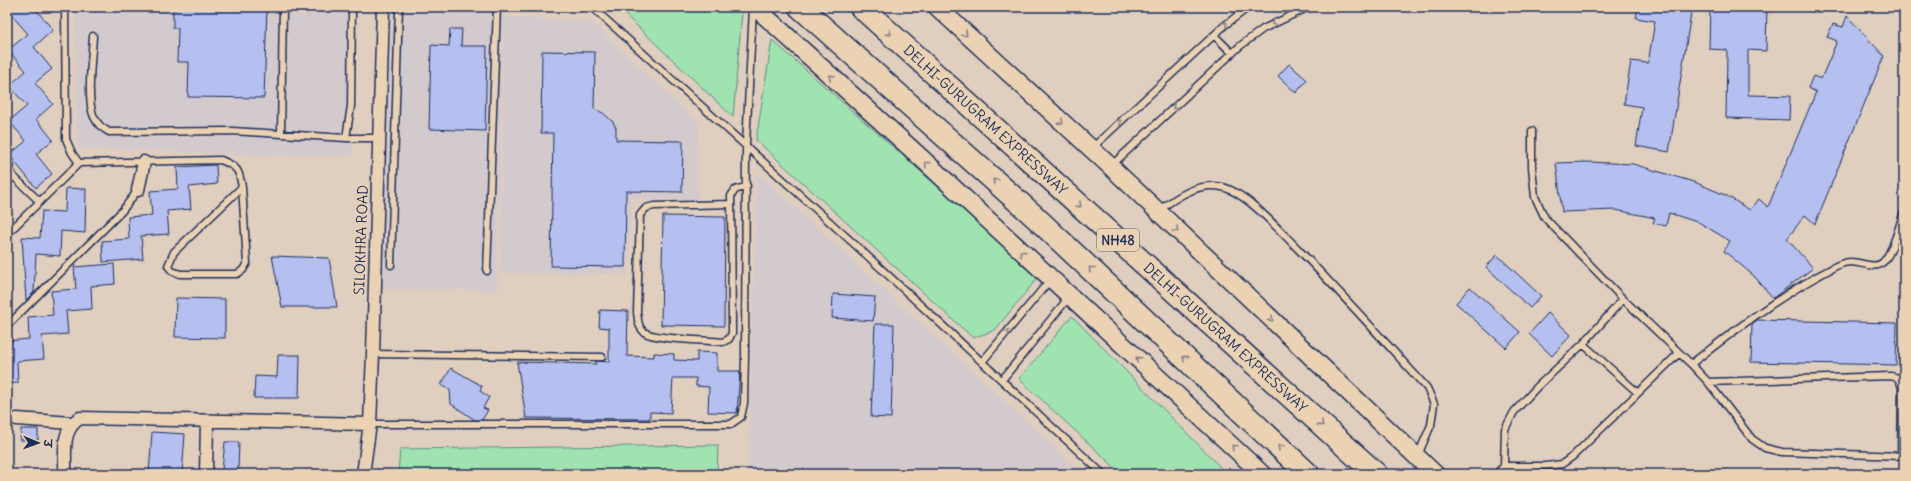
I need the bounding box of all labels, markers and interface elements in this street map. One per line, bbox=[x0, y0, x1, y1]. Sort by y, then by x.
one-way arrow bbox=[1270, 19, 1278, 26]
one-way arrow bbox=[1221, 22, 1228, 29]
one-way arrow bbox=[885, 28, 892, 35]
one-way arrow bbox=[961, 29, 968, 36]
street label: DELHI-GURUGRAM EXPRESSWAY bbox=[900, 41, 1071, 199]
one-way arrow bbox=[828, 75, 835, 82]
one-way arrow bbox=[1172, 102, 1179, 109]
one-way arrow bbox=[1056, 117, 1064, 124]
one-way arrow bbox=[1115, 120, 1122, 127]
one-way arrow bbox=[924, 161, 932, 169]
one-way arrow bbox=[993, 178, 1000, 185]
street label: SILOKHRA ROAD bbox=[350, 185, 372, 295]
one-way arrow bbox=[1074, 200, 1082, 208]
one-way arrow bbox=[1171, 225, 1179, 233]
road number: NH48 bbox=[1097, 229, 1139, 251]
one-way arrow bbox=[1019, 250, 1027, 258]
street label: DELHI-GURUGRAM EXPRESSWAY bbox=[1140, 259, 1311, 417]
one-way arrow bbox=[1088, 266, 1096, 274]
one-way arrow bbox=[1266, 314, 1274, 322]
one-way arrow bbox=[1003, 329, 1010, 336]
one-way arrow bbox=[1182, 355, 1190, 363]
one-way arrow bbox=[1135, 356, 1143, 364]
one-way arrow bbox=[1316, 419, 1324, 426]
north arrow bbox=[18, 423, 58, 463]
text: उ bbox=[41, 438, 55, 449]
one-way arrow bbox=[1231, 444, 1239, 452]
one-way arrow bbox=[1277, 444, 1285, 452]

